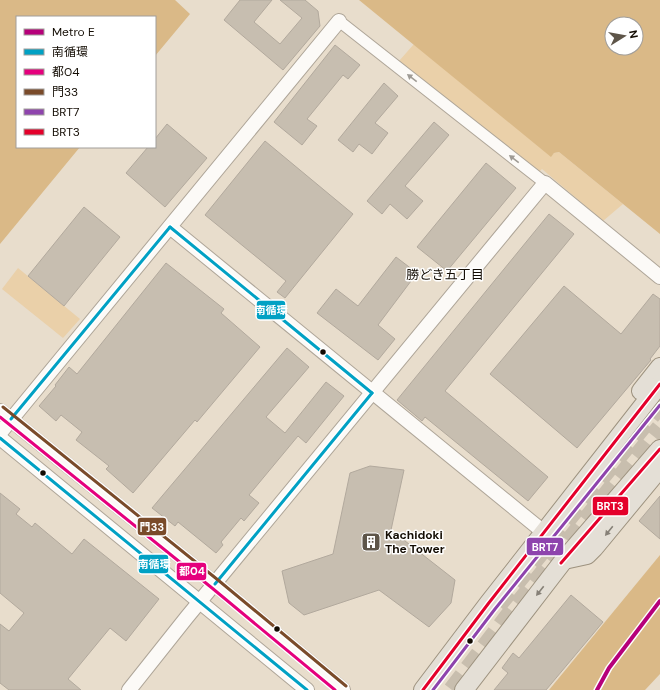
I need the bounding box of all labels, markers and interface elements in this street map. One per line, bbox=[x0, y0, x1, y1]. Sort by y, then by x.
legend bbox=[16, 16, 156, 148]
north arrow bbox=[604, 16, 644, 56]
text: Metro E bbox=[52, 24, 95, 40]
text: N bbox=[626, 29, 641, 39]
text: 南循環 bbox=[52, 44, 88, 60]
text: 都04 bbox=[52, 64, 80, 80]
one-way arrow bbox=[406, 74, 417, 83]
text: 門33 bbox=[52, 84, 78, 100]
text: BRT7 bbox=[52, 104, 80, 120]
text: BRT3 bbox=[52, 124, 80, 140]
one-way arrow bbox=[509, 154, 520, 163]
district label: 勝どき五丁目 bbox=[406, 266, 484, 283]
line badge: 南循環 bbox=[256, 300, 286, 320]
text: 南循環 bbox=[255, 303, 288, 317]
unlabelled marker bbox=[318, 347, 328, 357]
unlabelled marker bbox=[38, 468, 48, 478]
line badge: BRT3 bbox=[592, 496, 629, 516]
text: BRT3 bbox=[596, 499, 624, 513]
line badge: 門33 bbox=[137, 517, 167, 536]
text: 門33 bbox=[140, 520, 164, 534]
one-way arrow bbox=[604, 525, 613, 536]
place label: Kachidoki The Tower bbox=[385, 527, 445, 557]
building icon: Kachidoki The Tower bbox=[360, 531, 382, 553]
line badge: BRT7 bbox=[526, 537, 564, 556]
text: BRT7 bbox=[532, 540, 558, 554]
line badge: 南循環 bbox=[138, 554, 169, 574]
text: 南循環 bbox=[138, 557, 171, 571]
line badge: 都04 bbox=[176, 562, 207, 581]
text: 都04 bbox=[179, 564, 205, 578]
one-way arrow bbox=[536, 586, 544, 597]
unlabelled marker bbox=[272, 624, 282, 634]
unlabelled marker bbox=[465, 636, 475, 646]

